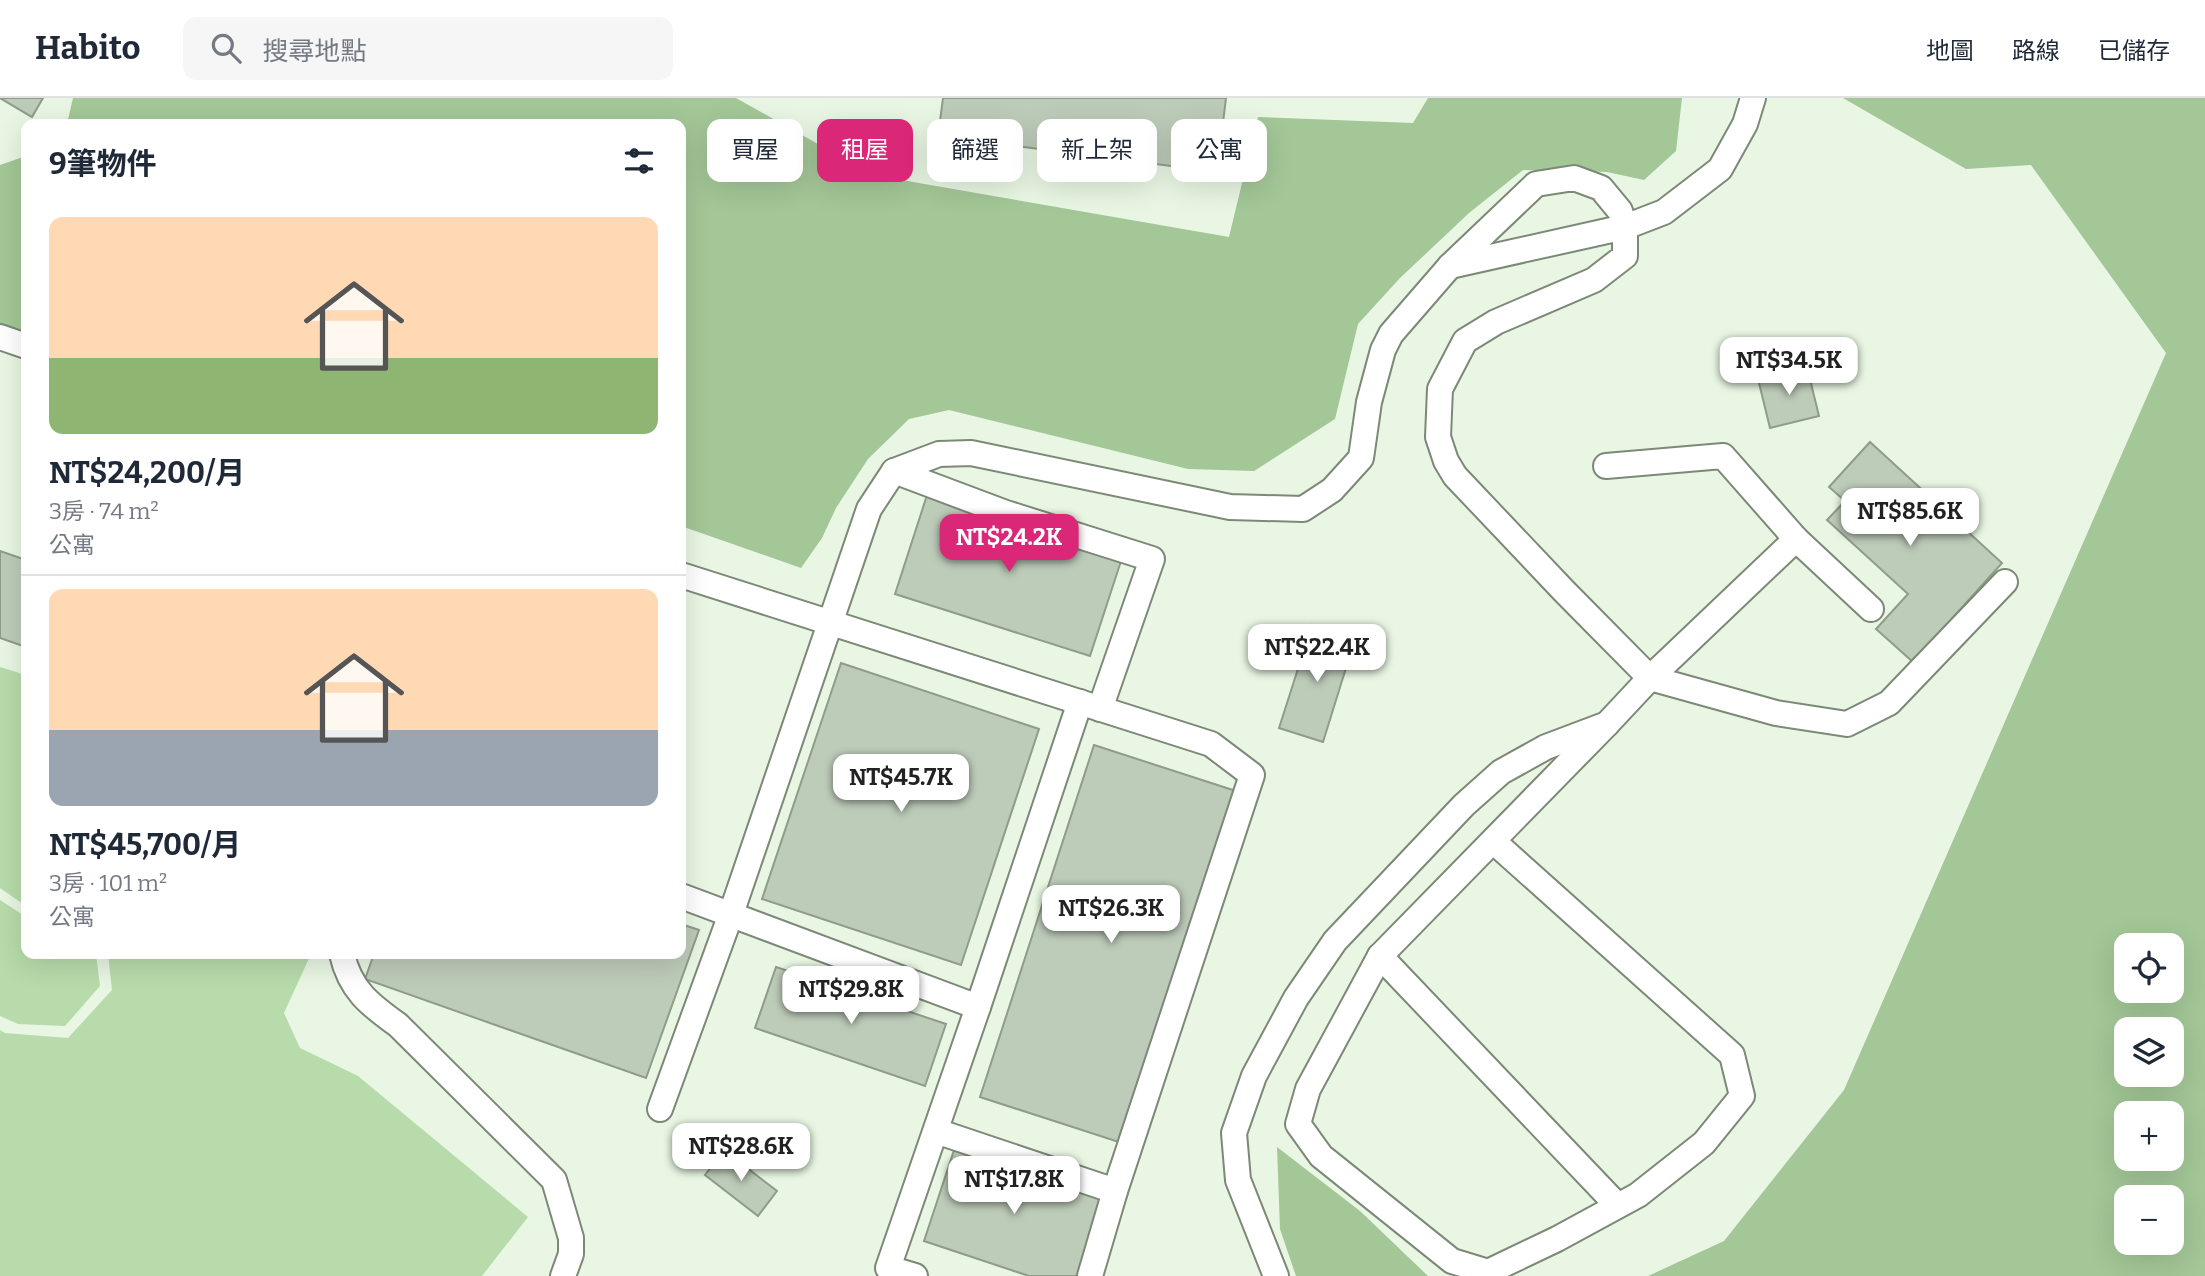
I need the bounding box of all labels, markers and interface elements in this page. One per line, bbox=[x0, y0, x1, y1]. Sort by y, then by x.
search box bbox=[183, 17, 673, 80]
text: Habito bbox=[35, 28, 141, 68]
icon: search bbox=[207, 29, 245, 67]
text: 搜尋地點 bbox=[263, 36, 367, 67]
text: 地圖 bbox=[1926, 37, 1974, 65]
text: 路線 bbox=[2012, 37, 2060, 65]
text: 已儲存 bbox=[2098, 37, 2170, 65]
chip: 買屋 bbox=[707, 119, 803, 182]
chip: 租屋 bbox=[817, 119, 913, 182]
chip: 篩選 bbox=[927, 119, 1023, 182]
chip: 新上架 bbox=[1037, 119, 1157, 182]
chip: 公寓 bbox=[1171, 119, 1267, 182]
icon: filters bbox=[620, 142, 658, 180]
text: 9筆物件 bbox=[49, 146, 157, 182]
icon: home bbox=[291, 263, 417, 389]
pin: NT$34.5K bbox=[1717, 338, 1861, 397]
text: NT$34.5K bbox=[1736, 346, 1842, 374]
text: NT$24,200/月 bbox=[49, 455, 245, 491]
pin: NT$85.6K bbox=[1838, 489, 1982, 548]
text: 3房 · 74 m² bbox=[49, 497, 159, 525]
text: NT$85.6K bbox=[1857, 497, 1963, 525]
pin: NT$24.2K bbox=[937, 514, 1081, 574]
text: NT$24.2K bbox=[956, 523, 1062, 551]
text: 公寓 bbox=[49, 531, 95, 559]
pin: NT$22.4K bbox=[1245, 624, 1389, 684]
text: NT$22.4K bbox=[1264, 633, 1370, 661]
icon: home bbox=[291, 635, 417, 761]
pin: NT$45.7K bbox=[829, 754, 973, 814]
text: NT$45.7K bbox=[849, 763, 953, 791]
text: NT$45,700/月 bbox=[49, 827, 241, 863]
text: 3房 · 101 m² bbox=[49, 869, 167, 897]
pin: NT$26.3K bbox=[1039, 886, 1183, 945]
text: NT$26.3K bbox=[1058, 894, 1164, 922]
text: 公寓 bbox=[49, 903, 95, 931]
map controls bbox=[2114, 933, 2184, 1255]
button: locate bbox=[2114, 933, 2184, 1003]
pin: NT$29.8K bbox=[779, 967, 923, 1026]
text: NT$29.8K bbox=[798, 975, 904, 1003]
button: layers bbox=[2114, 1017, 2184, 1087]
button: + bbox=[2114, 1101, 2184, 1171]
pin: NT$28.6K bbox=[669, 1124, 813, 1183]
text: NT$28.6K bbox=[688, 1132, 794, 1160]
pin: NT$17.8K bbox=[942, 1156, 1086, 1216]
text: NT$17.8K bbox=[964, 1165, 1064, 1193]
button: − bbox=[2114, 1185, 2184, 1255]

